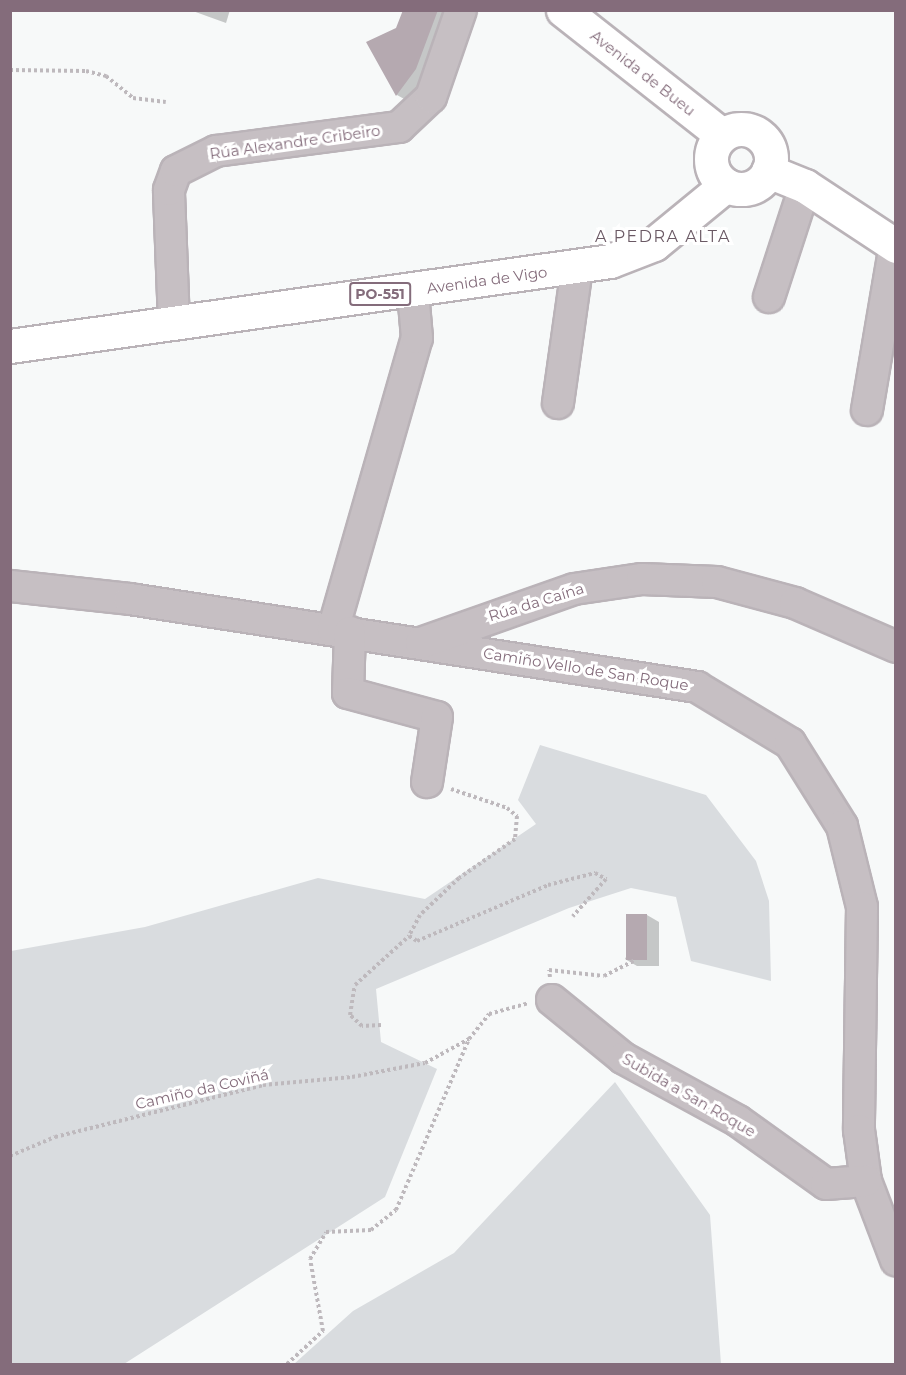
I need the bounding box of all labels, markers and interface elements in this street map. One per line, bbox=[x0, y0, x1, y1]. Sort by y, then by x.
street label: Avenida de Bueu bbox=[587, 26, 699, 120]
street label: Rúa Alexandre Cribeiro bbox=[208, 121, 382, 163]
district label: A PEDRA ALTA bbox=[595, 227, 731, 247]
street label: Avenida de Vigo bbox=[426, 263, 548, 297]
road number: PO-551 bbox=[348, 283, 412, 305]
street label: Rúa da Caína bbox=[486, 579, 586, 625]
street label: Camiño Vello de San Roque bbox=[482, 644, 690, 694]
street label: Subida a San Roque bbox=[619, 1049, 759, 1141]
street label: Camiño da Coviñá bbox=[134, 1065, 270, 1113]

